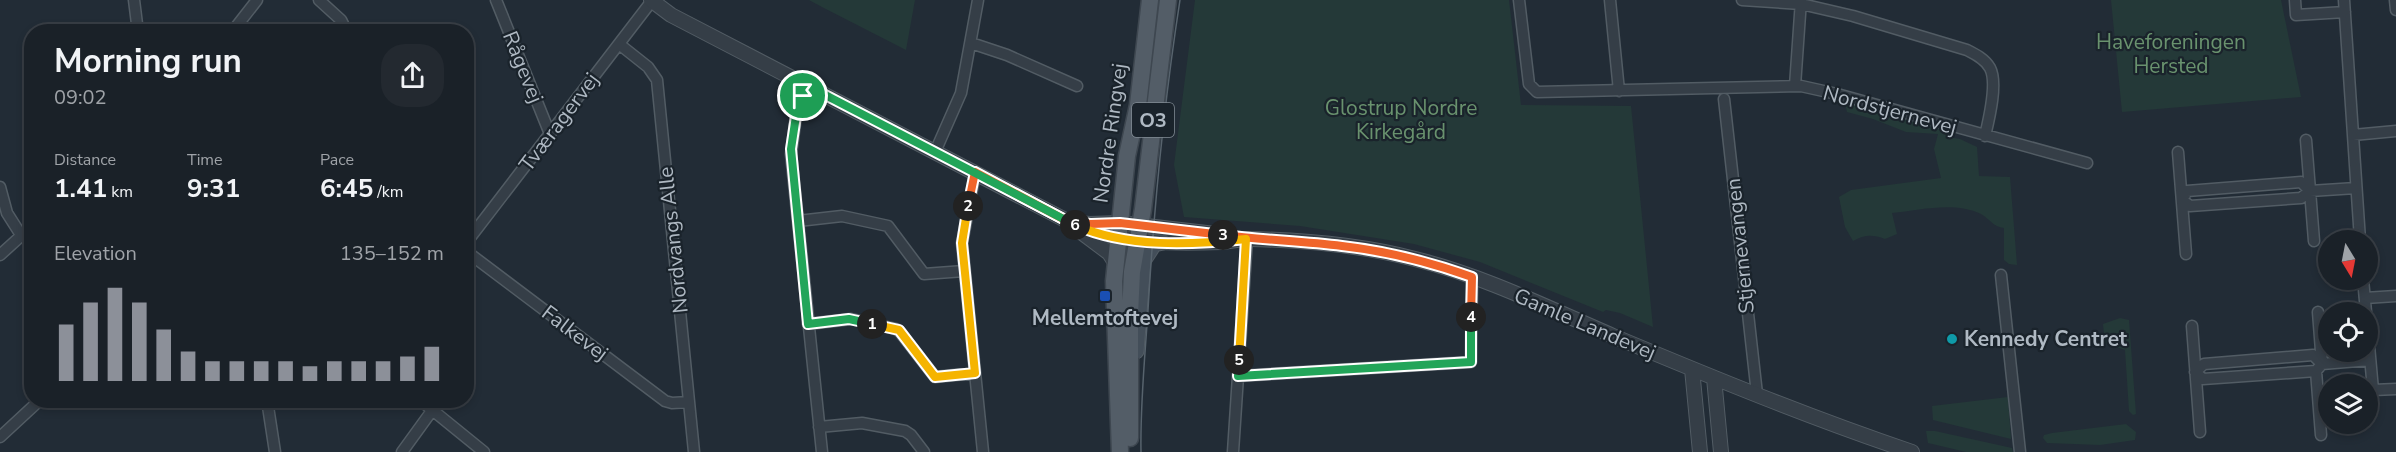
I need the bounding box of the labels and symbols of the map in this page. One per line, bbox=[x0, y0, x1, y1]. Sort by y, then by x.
street label: Rågevej bbox=[496, 27, 550, 107]
park label: Haveforeningen Hersted bbox=[2096, 28, 2246, 80]
street label: Nordre Ringvej bbox=[1086, 61, 1134, 205]
street label: Tværagervej bbox=[513, 67, 605, 177]
pin bbox=[777, 70, 828, 121]
street label: Nordstjernevej bbox=[1820, 79, 1960, 141]
park label: Glostrup Nordre Kirkegård bbox=[1325, 94, 1477, 146]
road number: O3 bbox=[1132, 103, 1174, 137]
street label: Nordvangs Alle bbox=[651, 165, 695, 315]
street label: Stjernevangen bbox=[1719, 177, 1761, 315]
pin: 2 bbox=[953, 191, 983, 221]
pin: 6 bbox=[1060, 210, 1090, 240]
pin: 3 bbox=[1208, 220, 1238, 250]
north arrow bbox=[2318, 230, 2378, 290]
street label: Gamle Landevej bbox=[1510, 282, 1660, 366]
marker: Mellemtoftevej bbox=[1098, 289, 1112, 303]
street label: Falkevej bbox=[536, 299, 614, 367]
pin: 4 bbox=[1456, 302, 1486, 332]
place label: Mellemtoftevej bbox=[1032, 304, 1178, 332]
pin: 1 bbox=[857, 309, 887, 339]
place label: Kennedy Centret bbox=[1964, 325, 2128, 353]
marker: Kennedy Centret bbox=[1945, 332, 1959, 346]
pin: 5 bbox=[1224, 345, 1254, 375]

